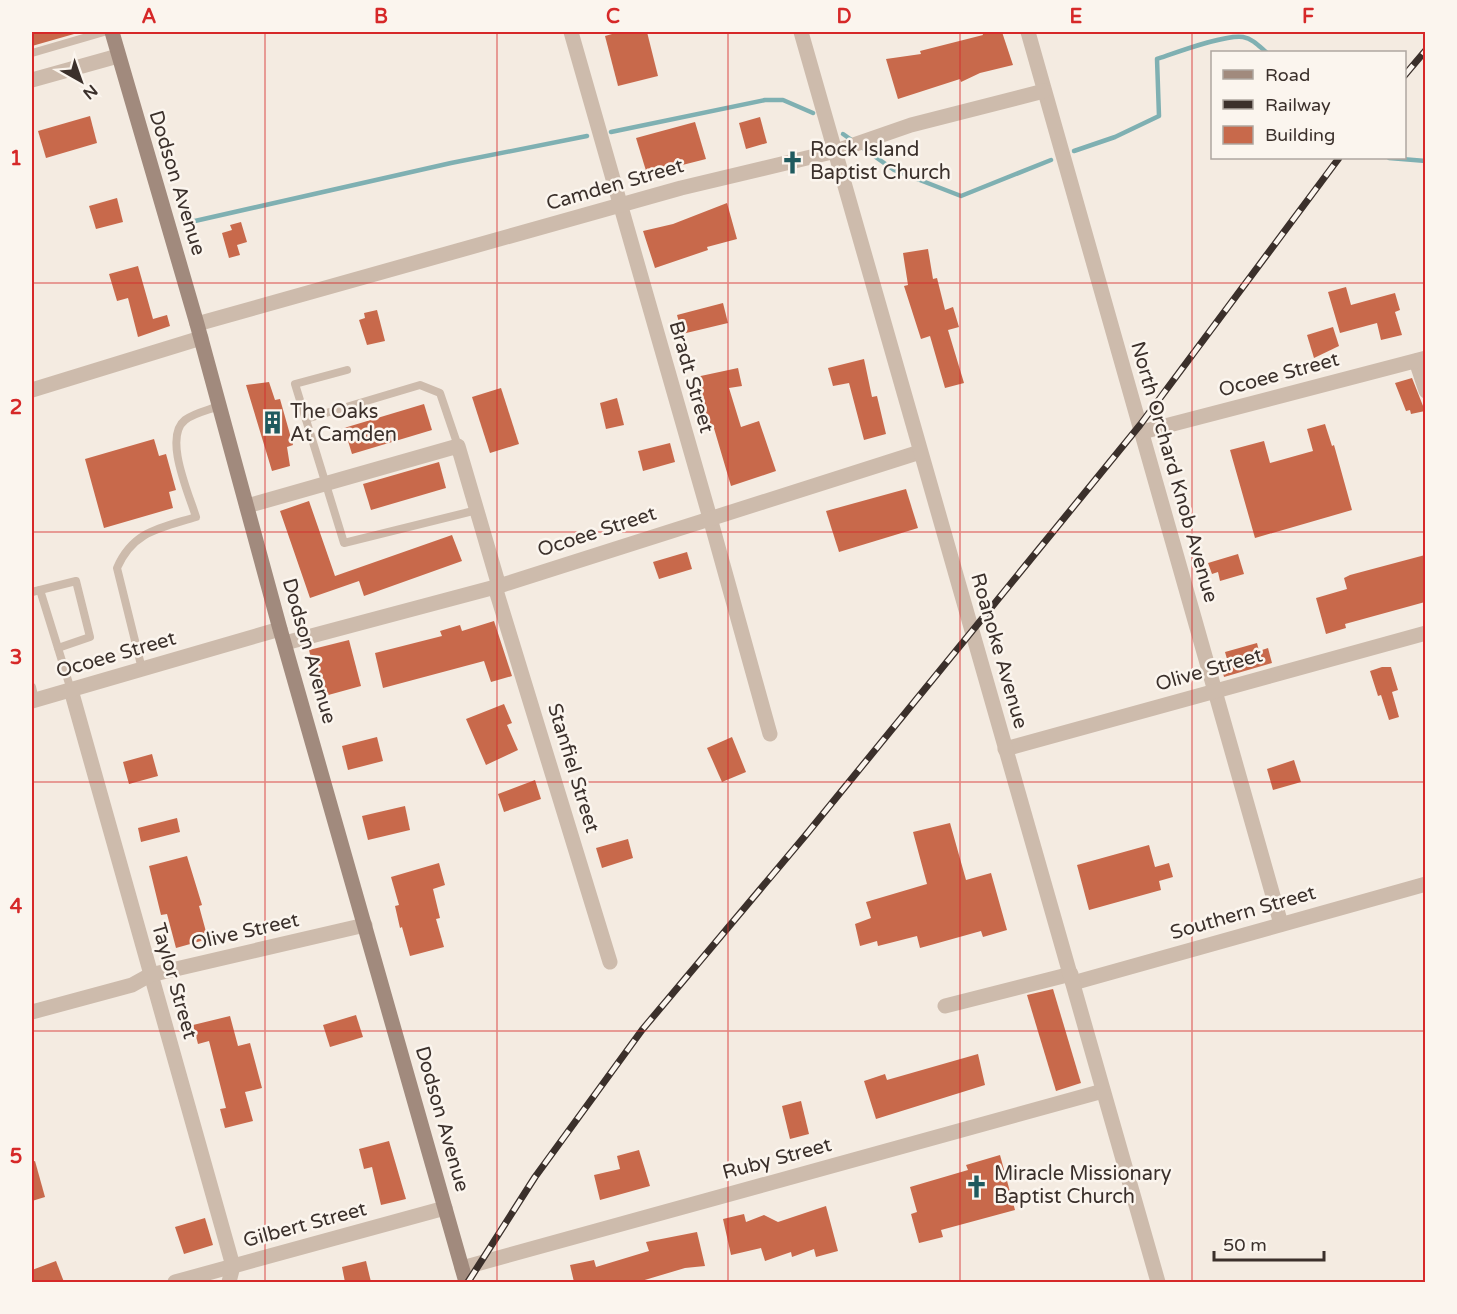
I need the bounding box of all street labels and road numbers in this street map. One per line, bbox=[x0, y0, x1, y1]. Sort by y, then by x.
street label: Dodson Avenue bbox=[144, 108, 210, 258]
street label: Camden Street bbox=[543, 154, 687, 216]
street label: Bradt Street bbox=[664, 318, 719, 436]
street label: North Orchard Knob Avenue bbox=[1125, 339, 1223, 605]
street label: Ocoee Street bbox=[1216, 347, 1342, 403]
street label: Ocoee Street bbox=[535, 501, 660, 563]
street label: Roanoke Avenue bbox=[965, 570, 1033, 732]
street label: Dodson Avenue bbox=[277, 576, 341, 726]
street label: Ocoee Street bbox=[53, 626, 179, 684]
street label: Olive Street bbox=[1153, 643, 1266, 697]
street label: Stanfiel Street bbox=[542, 700, 604, 836]
street label: Southern Street bbox=[1168, 881, 1319, 945]
street label: Olive Street bbox=[189, 908, 302, 956]
street label: Taylor Street bbox=[146, 920, 202, 1042]
street label: Dodson Avenue bbox=[410, 1044, 474, 1194]
street label: Ruby Street bbox=[720, 1133, 835, 1185]
street label: Gilbert Street bbox=[241, 1197, 370, 1253]

